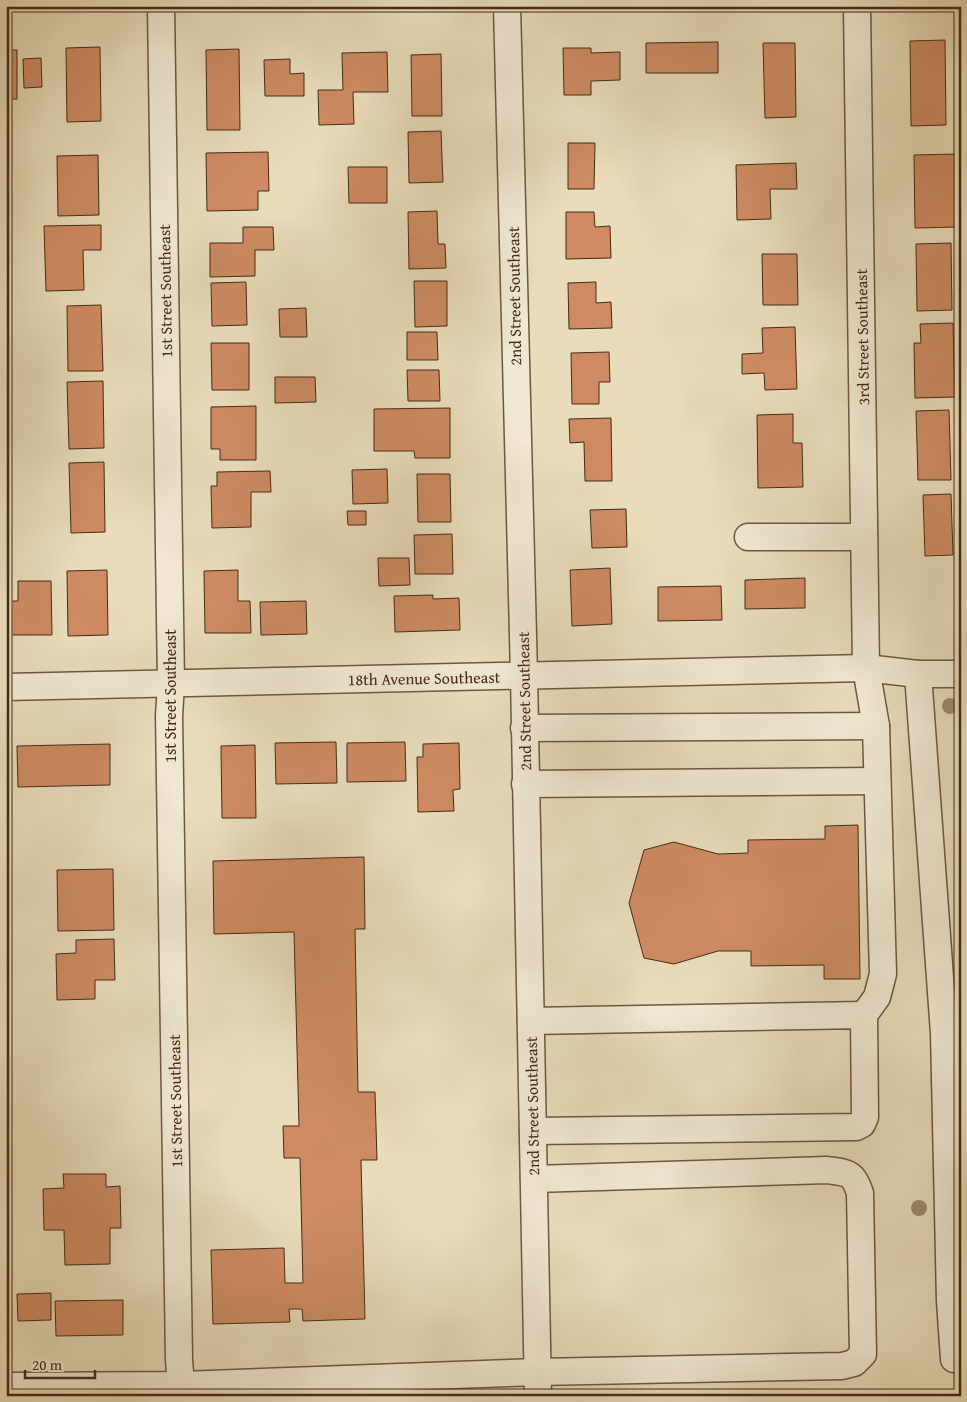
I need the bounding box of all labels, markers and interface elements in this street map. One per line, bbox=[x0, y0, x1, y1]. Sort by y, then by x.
street label: 1st Street Southeast bbox=[152, 224, 178, 358]
street label: 2nd Street Southeast bbox=[501, 226, 527, 366]
street label: 3rd Street Southeast bbox=[849, 268, 875, 405]
street label: 1st Street Southeast bbox=[158, 629, 182, 763]
street label: 2nd Street Southeast bbox=[511, 631, 537, 771]
street label: 18th Avenue Southeast bbox=[348, 665, 501, 691]
street label: 1st Street Southeast bbox=[162, 1034, 188, 1168]
street label: 2nd Street Southeast bbox=[519, 1036, 545, 1176]
scale bar bbox=[25, 1347, 95, 1379]
text: 20 m bbox=[32, 1354, 63, 1375]

